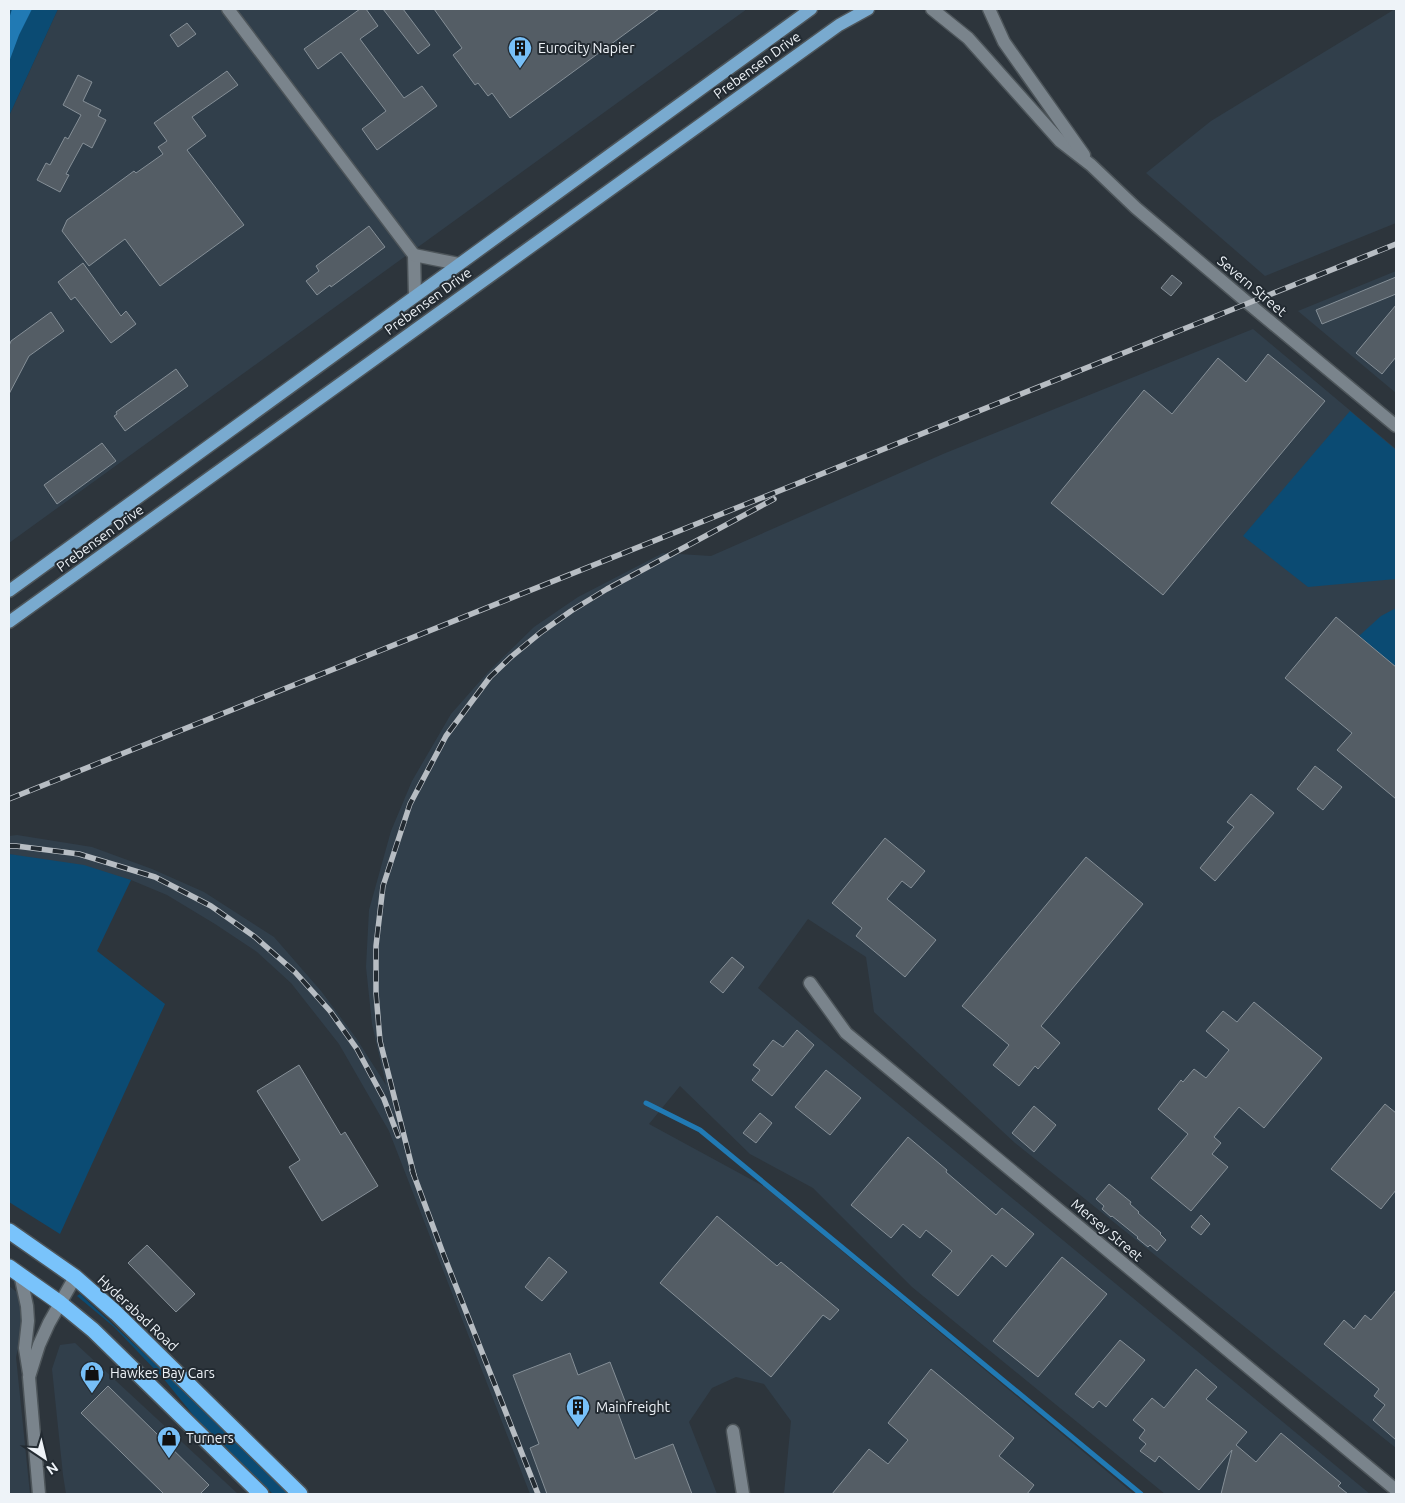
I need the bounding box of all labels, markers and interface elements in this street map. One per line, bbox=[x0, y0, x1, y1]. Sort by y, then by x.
street label: Prebensen Drive bbox=[710, 28, 804, 102]
building icon: Eurocity Napier bbox=[507, 35, 533, 69]
place label: Eurocity Napier bbox=[538, 40, 635, 56]
street label: Severn Street bbox=[1214, 252, 1290, 320]
street label: Prebensen Drive bbox=[381, 264, 475, 338]
street label: Prebensen Drive bbox=[53, 501, 147, 575]
street label: Mersey Street bbox=[1068, 1196, 1146, 1265]
street label: Hyderabad Road bbox=[95, 1272, 181, 1354]
shop icon: Hawkes Bay Cars bbox=[79, 1360, 105, 1394]
place label: Hawkes Bay Cars bbox=[110, 1365, 215, 1381]
building icon: Mainfreight bbox=[565, 1394, 591, 1428]
place label: Mainfreight bbox=[596, 1399, 671, 1415]
shop icon: Turners bbox=[156, 1425, 182, 1459]
place label: Turners bbox=[186, 1430, 234, 1446]
north arrow bbox=[20, 1433, 70, 1483]
text: N bbox=[44, 1459, 61, 1478]

